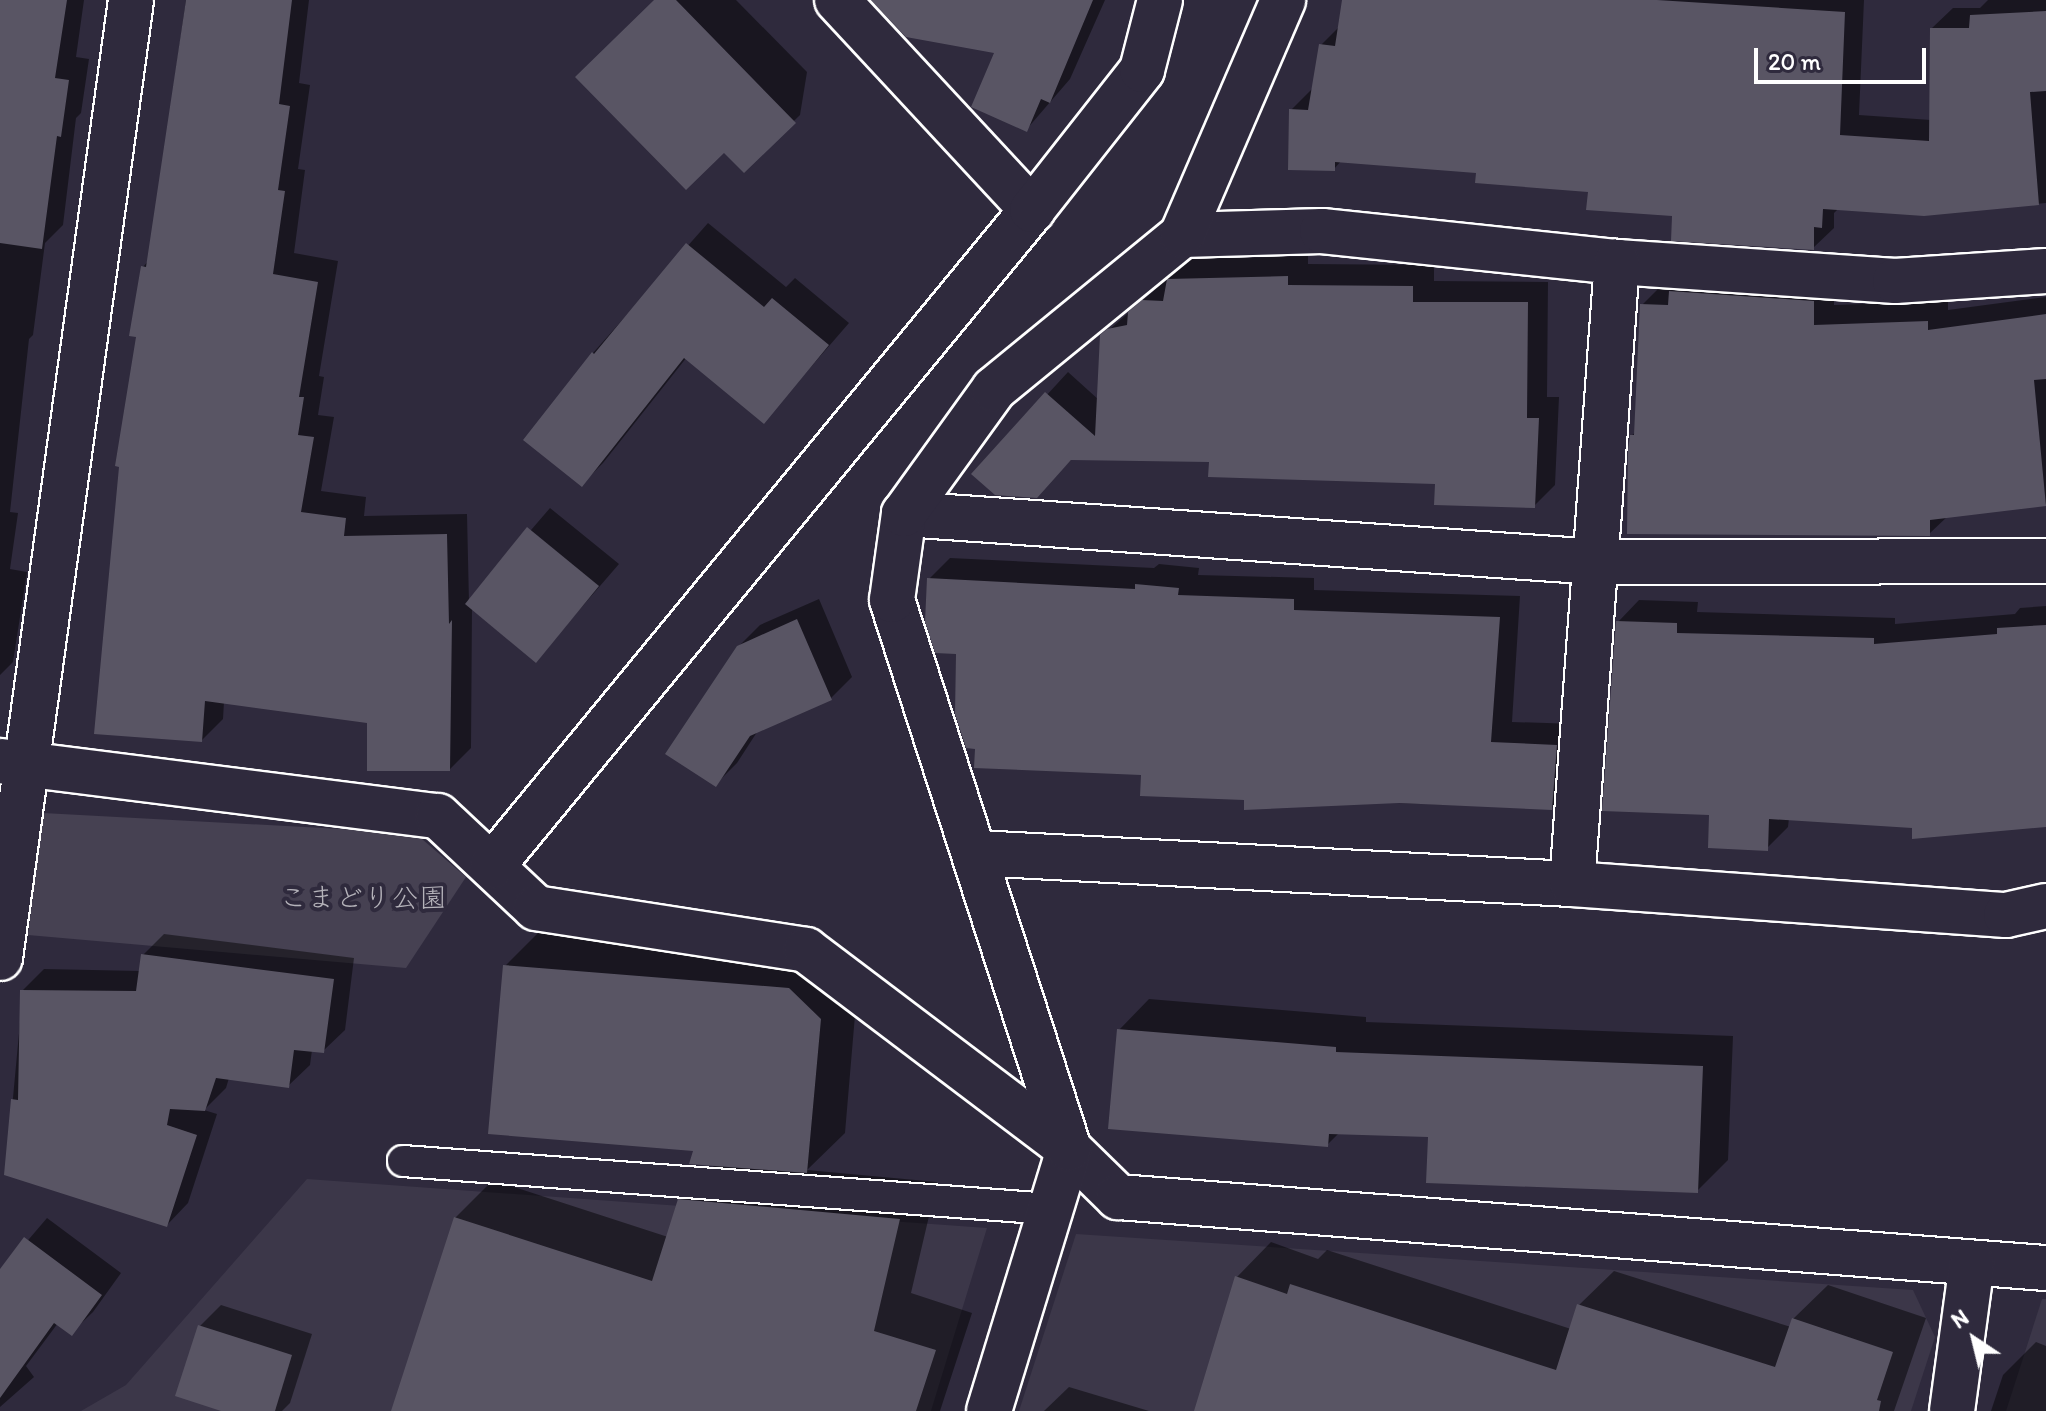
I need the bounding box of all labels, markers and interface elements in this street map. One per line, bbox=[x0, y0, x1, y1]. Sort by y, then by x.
scale bar bbox=[1758, 32, 1930, 82]
text: 20 m bbox=[1768, 47, 1821, 76]
park label: こまどり公園 bbox=[279, 880, 447, 914]
north arrow bbox=[1934, 1299, 2014, 1379]
text: N bbox=[1946, 1304, 1974, 1334]

